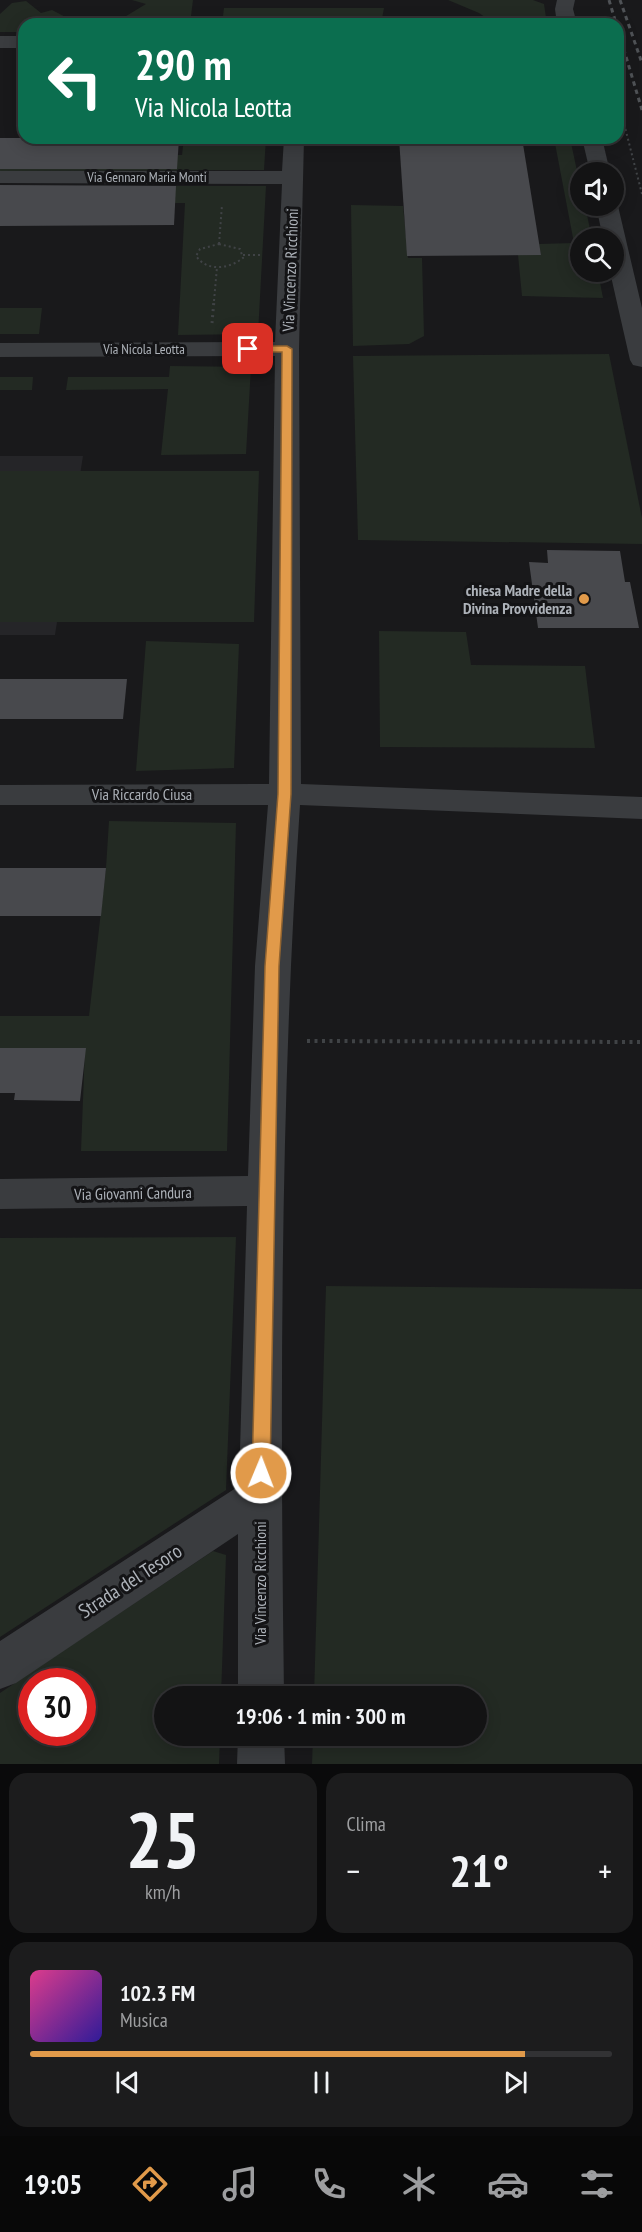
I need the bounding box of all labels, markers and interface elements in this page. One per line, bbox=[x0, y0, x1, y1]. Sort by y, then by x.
text: 290 m bbox=[135, 37, 232, 92]
icon: left bbox=[36, 42, 114, 120]
text: Via Nicola Leotta bbox=[135, 90, 292, 124]
map controls bbox=[570, 162, 624, 282]
button: sound bbox=[570, 162, 624, 216]
street label: Via Gennaro Maria Monti bbox=[86, 168, 207, 186]
street label: Via Vincenzo Ricchioni bbox=[278, 208, 302, 333]
button: search bbox=[570, 228, 624, 282]
pin bbox=[222, 323, 273, 374]
icon: arrive bbox=[231, 332, 264, 365]
street label: Via Nicola Leotta bbox=[102, 340, 185, 358]
place label: chiesa Madre della Divina Provvidenza bbox=[463, 580, 572, 618]
marker: chiesa Madre della Divina Provvidenza bbox=[577, 592, 591, 606]
street label: Via Riccardo Ciusa bbox=[91, 784, 192, 804]
street label: Via Giovanni Candura bbox=[73, 1182, 192, 1204]
position arrow bbox=[229, 1441, 293, 1505]
street label: Via Vincenzo Ricchioni bbox=[250, 1521, 270, 1646]
street label: Strada del Tesoro bbox=[73, 1538, 187, 1624]
speed limit sign: 30 bbox=[18, 1668, 96, 1746]
text: 19:06 · 1 min · 300 m bbox=[235, 1702, 406, 1730]
text: 25 bbox=[125, 1789, 200, 1890]
text: Clima bbox=[347, 1811, 386, 1837]
text: 21° bbox=[450, 1841, 509, 1899]
text: − bbox=[347, 1849, 360, 1892]
text: + bbox=[598, 1849, 612, 1892]
text: km/h bbox=[145, 1879, 180, 1905]
text: 102.3 FM bbox=[120, 1979, 195, 2007]
text: Musica bbox=[120, 2007, 168, 2033]
icon: previous bbox=[111, 2066, 144, 2099]
icon: pause bbox=[305, 2066, 338, 2099]
icon: next bbox=[499, 2066, 532, 2099]
icon: directions bbox=[129, 2163, 171, 2205]
icon: music bbox=[219, 2163, 261, 2205]
icon: phone bbox=[308, 2163, 350, 2205]
icon: climate bbox=[398, 2163, 440, 2205]
icon: car bbox=[487, 2163, 529, 2205]
icon: filters bbox=[576, 2163, 618, 2205]
text: 19:05 bbox=[24, 2167, 82, 2201]

